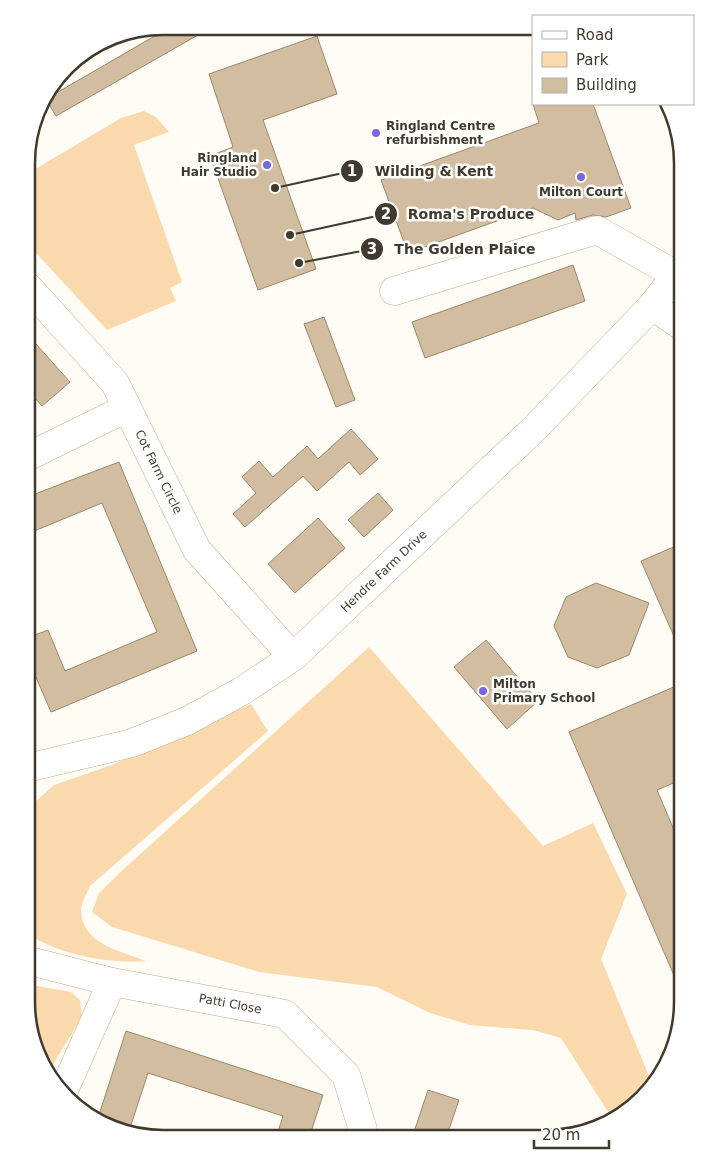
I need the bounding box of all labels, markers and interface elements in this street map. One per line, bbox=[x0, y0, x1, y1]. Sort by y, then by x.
legend bbox=[532, 15, 694, 105]
text: Road bbox=[576, 26, 614, 44]
text: Park bbox=[576, 51, 609, 69]
text: Building bbox=[576, 76, 637, 94]
place label: Ringland Centre refurbishment bbox=[386, 119, 495, 147]
marker: Ringland Centre refurbishment bbox=[370, 127, 382, 139]
place label: Ringland Hair Studio bbox=[181, 151, 257, 179]
callout: Wilding & Kent bbox=[340, 156, 503, 185]
marker: Ringland Hair Studio bbox=[261, 159, 273, 171]
text: 1 bbox=[347, 162, 357, 180]
text: Wilding & Kent bbox=[375, 163, 494, 179]
marker: Milton Court bbox=[575, 171, 587, 183]
place label: Milton Court bbox=[539, 185, 623, 199]
callout: Roma's Produce bbox=[373, 200, 545, 229]
text: 2 bbox=[381, 205, 391, 223]
text: Roma's Produce bbox=[408, 206, 534, 222]
callout: The Golden Plaice bbox=[360, 234, 546, 263]
text: 3 bbox=[367, 240, 377, 258]
text: The Golden Plaice bbox=[394, 241, 536, 257]
street label: Cot Farm Circle bbox=[132, 428, 185, 516]
street label: Hendre Farm Drive bbox=[338, 527, 430, 615]
place label: Milton Primary School bbox=[493, 677, 595, 705]
marker: Milton Primary School bbox=[477, 685, 489, 697]
street label: Patti Close bbox=[198, 991, 263, 1017]
scale bar bbox=[534, 1118, 609, 1150]
text: 20 m bbox=[542, 1126, 580, 1144]

